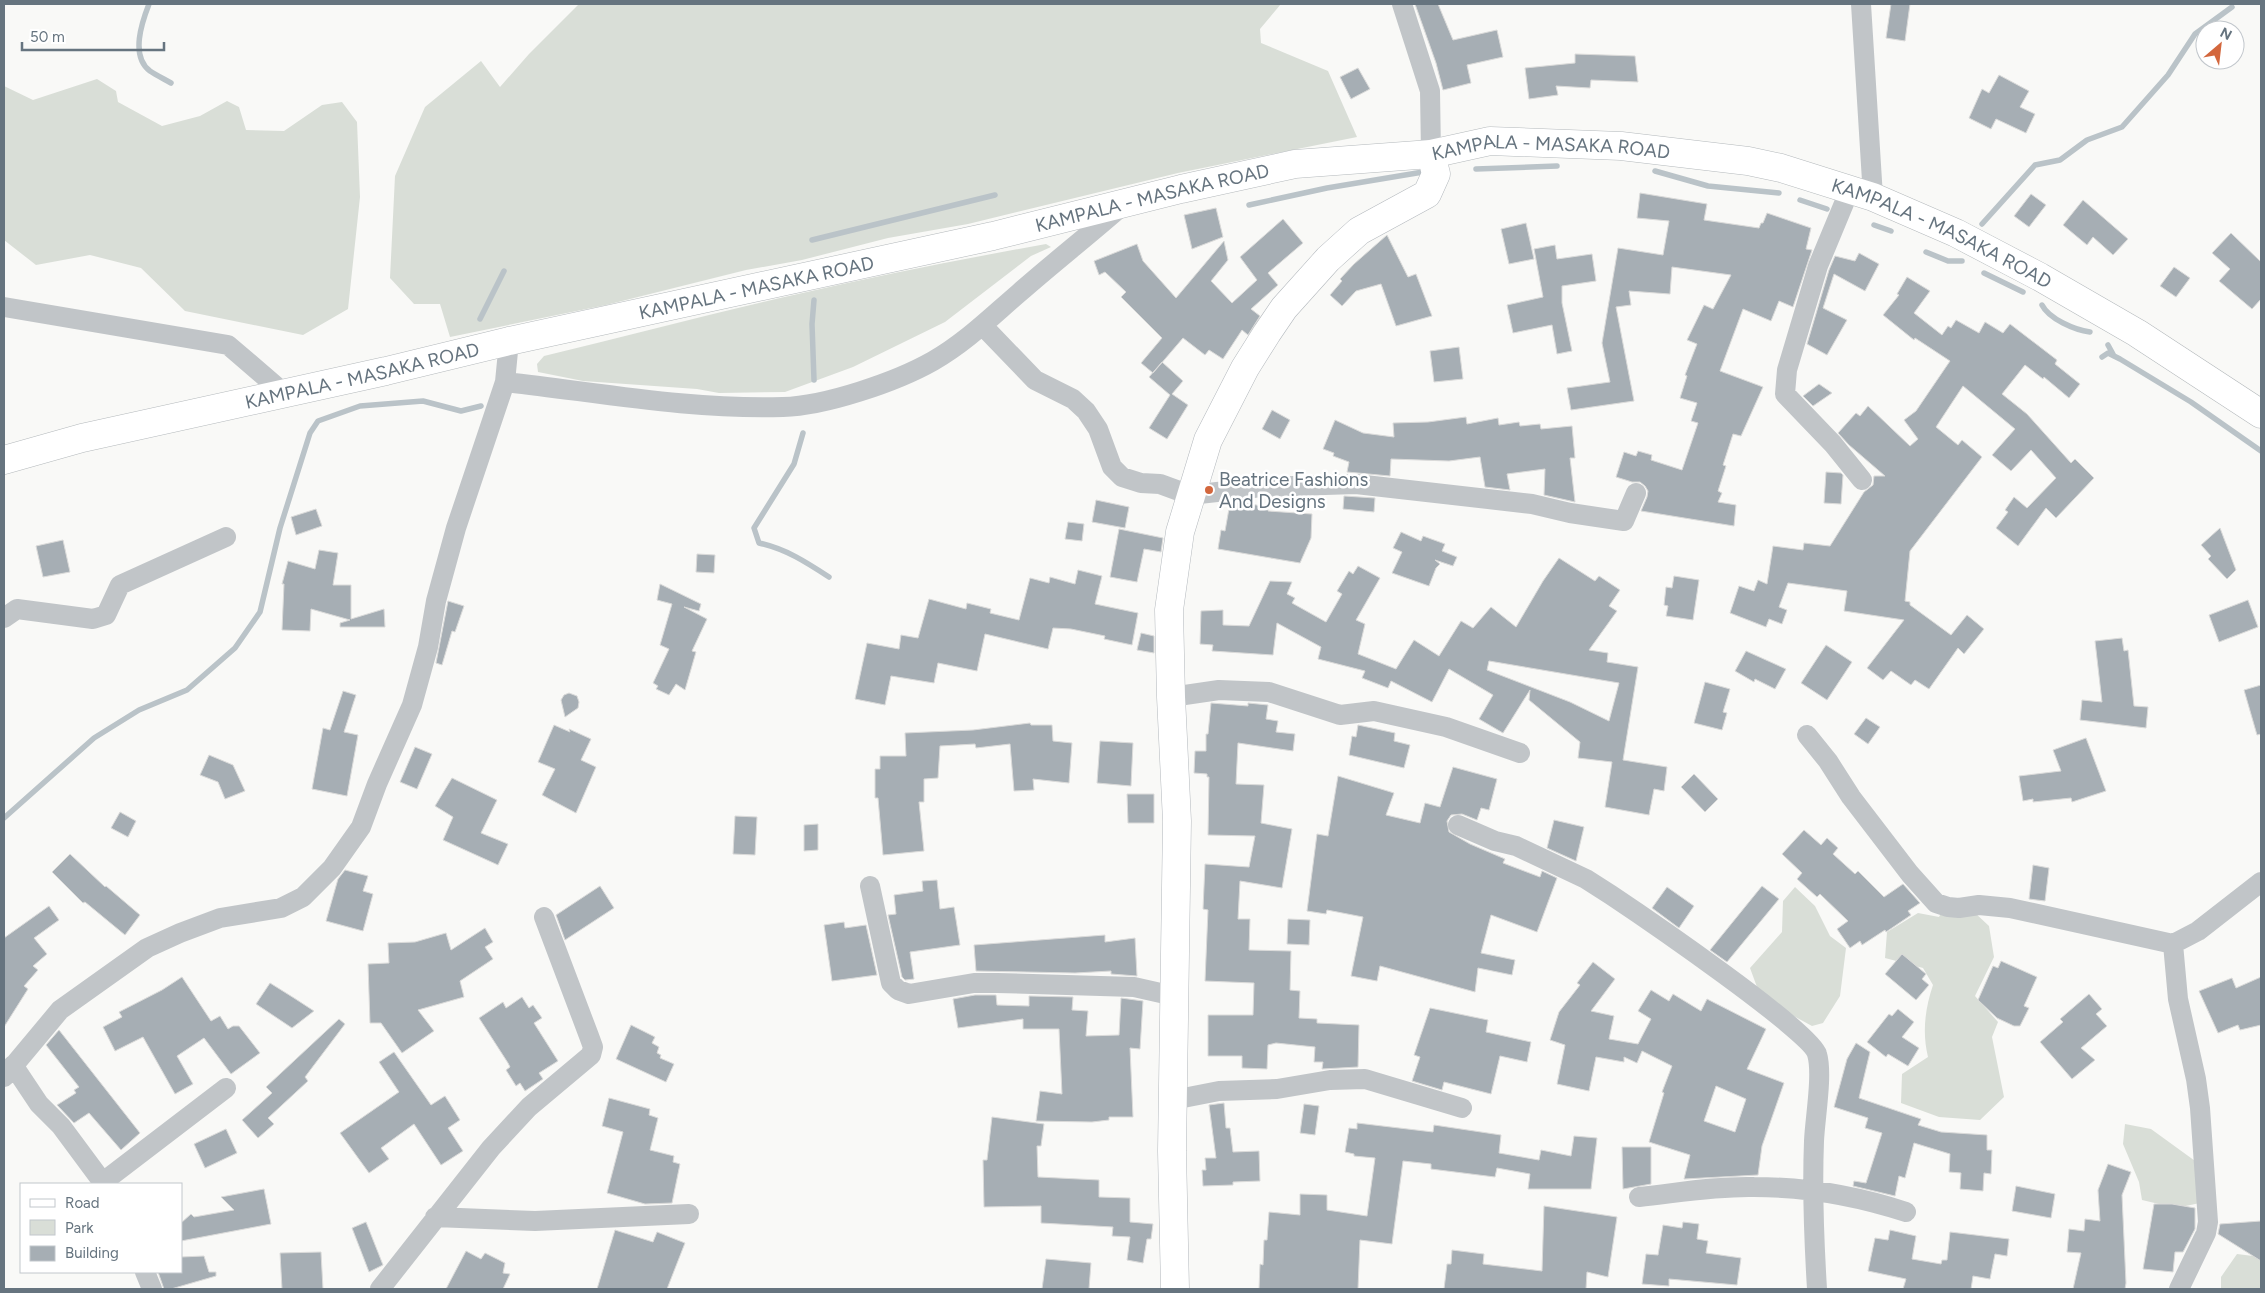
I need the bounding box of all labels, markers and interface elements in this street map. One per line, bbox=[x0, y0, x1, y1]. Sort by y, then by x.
scale bar bbox=[22, 20, 165, 52]
north arrow bbox=[2195, 20, 2245, 70]
text: N bbox=[2217, 24, 2235, 44]
text: 50 m bbox=[30, 28, 65, 46]
street label: KAMPALA - MASAKA ROAD bbox=[1430, 129, 1671, 165]
street label: KAMPALA - MASAKA ROAD bbox=[1033, 159, 1271, 237]
street label: KAMPALA - MASAKA ROAD bbox=[1829, 173, 2056, 293]
street label: KAMPALA - MASAKA ROAD bbox=[637, 251, 876, 324]
street label: KAMPALA - MASAKA ROAD bbox=[243, 337, 482, 413]
place label: Beatrice Fashions And Designs bbox=[1219, 468, 1368, 513]
marker: Beatrice Fashions And Designs bbox=[1203, 484, 1215, 496]
legend bbox=[20, 1183, 182, 1273]
text: Road bbox=[65, 1194, 100, 1212]
text: Park bbox=[65, 1219, 94, 1237]
text: Building bbox=[65, 1244, 119, 1262]

